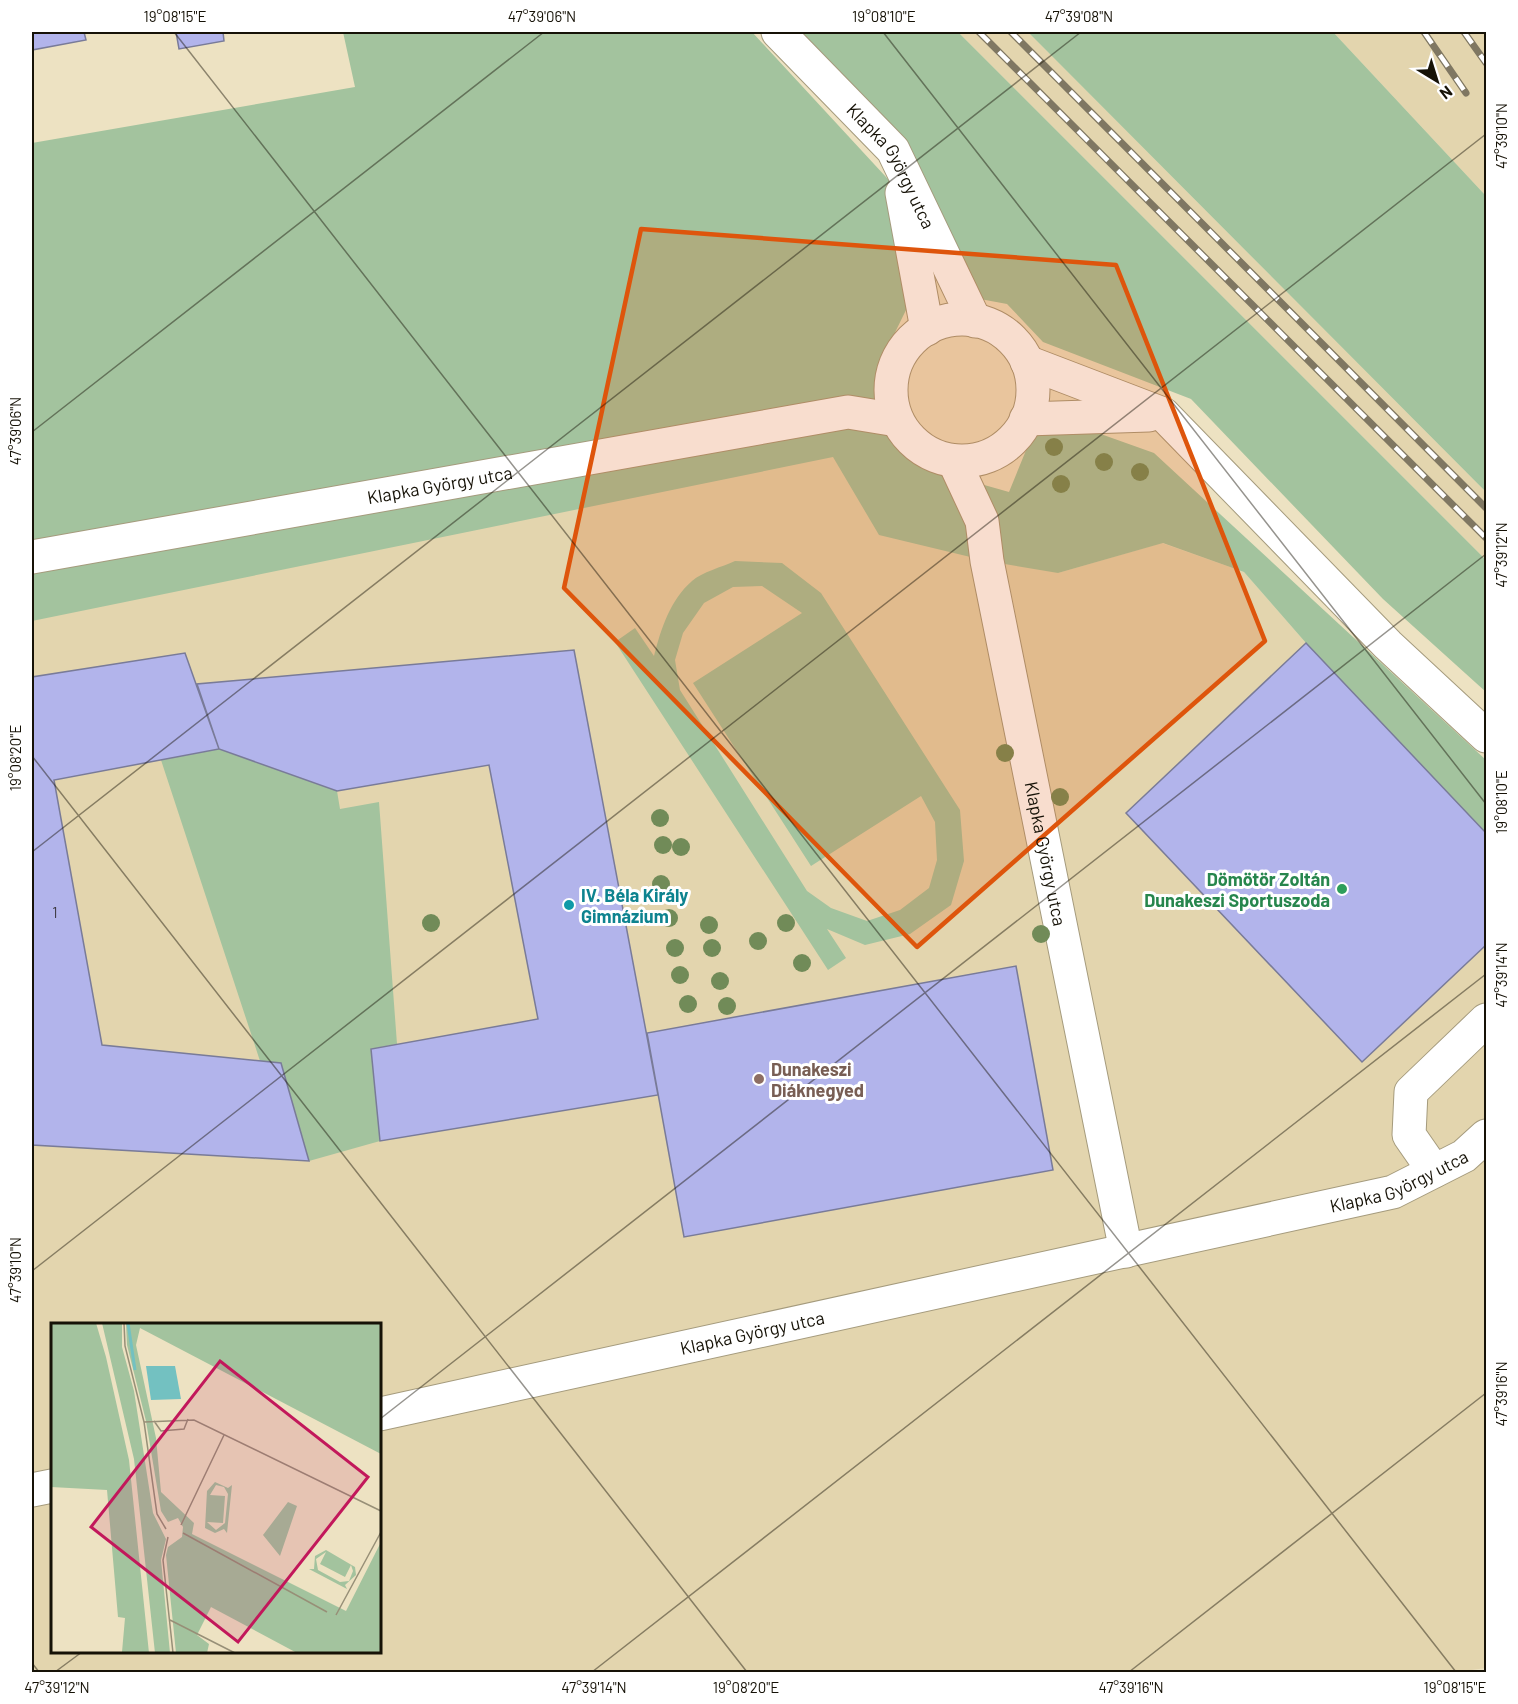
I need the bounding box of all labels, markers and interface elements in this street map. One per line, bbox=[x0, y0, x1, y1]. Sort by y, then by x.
text: 19°08'15"E bbox=[143, 7, 207, 25]
text: 47°39'06"N bbox=[508, 7, 576, 25]
text: 19°08'10"E bbox=[852, 7, 916, 25]
text: 47°39'08"N bbox=[1045, 7, 1113, 25]
north arrow bbox=[1407, 51, 1467, 111]
text: N bbox=[1437, 82, 1457, 104]
street label: Klapka György utca bbox=[842, 98, 940, 232]
text: 47°39'10"N bbox=[1492, 103, 1510, 169]
text: 47°39'06"N bbox=[6, 397, 24, 465]
street label: Klapka György utca bbox=[365, 461, 514, 508]
text: 47°39'12"N bbox=[1492, 522, 1510, 588]
text: 19°08'20"E bbox=[6, 725, 24, 791]
text: 19°08'10"E bbox=[1492, 770, 1510, 834]
street label: Klapka György utca bbox=[1021, 779, 1071, 928]
place label: Dömötör Zoltán Dunakeszi Sportuszoda bbox=[1144, 868, 1330, 911]
marker: Dömötör Zoltán Dunakeszi Sportuszoda bbox=[1335, 882, 1349, 896]
place label: IV. Béla Király Gimnázium bbox=[581, 884, 688, 927]
marker: IV. Béla Király Gimnázium bbox=[562, 898, 576, 912]
house number: 1 bbox=[52, 903, 58, 921]
text: 47°39'14"N bbox=[1492, 942, 1510, 1008]
place label: Dunakeszi Diáknegyed bbox=[771, 1058, 864, 1101]
marker: Dunakeszi Diáknegyed bbox=[752, 1072, 766, 1086]
street label: Klapka György utca bbox=[1328, 1145, 1472, 1217]
text: 47°39'10"N bbox=[6, 1237, 24, 1303]
street label: Klapka György utca bbox=[678, 1306, 826, 1359]
inset map bbox=[51, 1323, 381, 1653]
text: 47°39'16"N bbox=[1492, 1361, 1510, 1427]
text: 47°39'12"N bbox=[24, 1678, 90, 1696]
text: 47°39'14"N bbox=[561, 1678, 627, 1696]
text: 19°08'20"E bbox=[713, 1678, 779, 1696]
text: 47°39'16"N bbox=[1098, 1678, 1164, 1696]
text: 19°08'15"E bbox=[1423, 1678, 1487, 1696]

